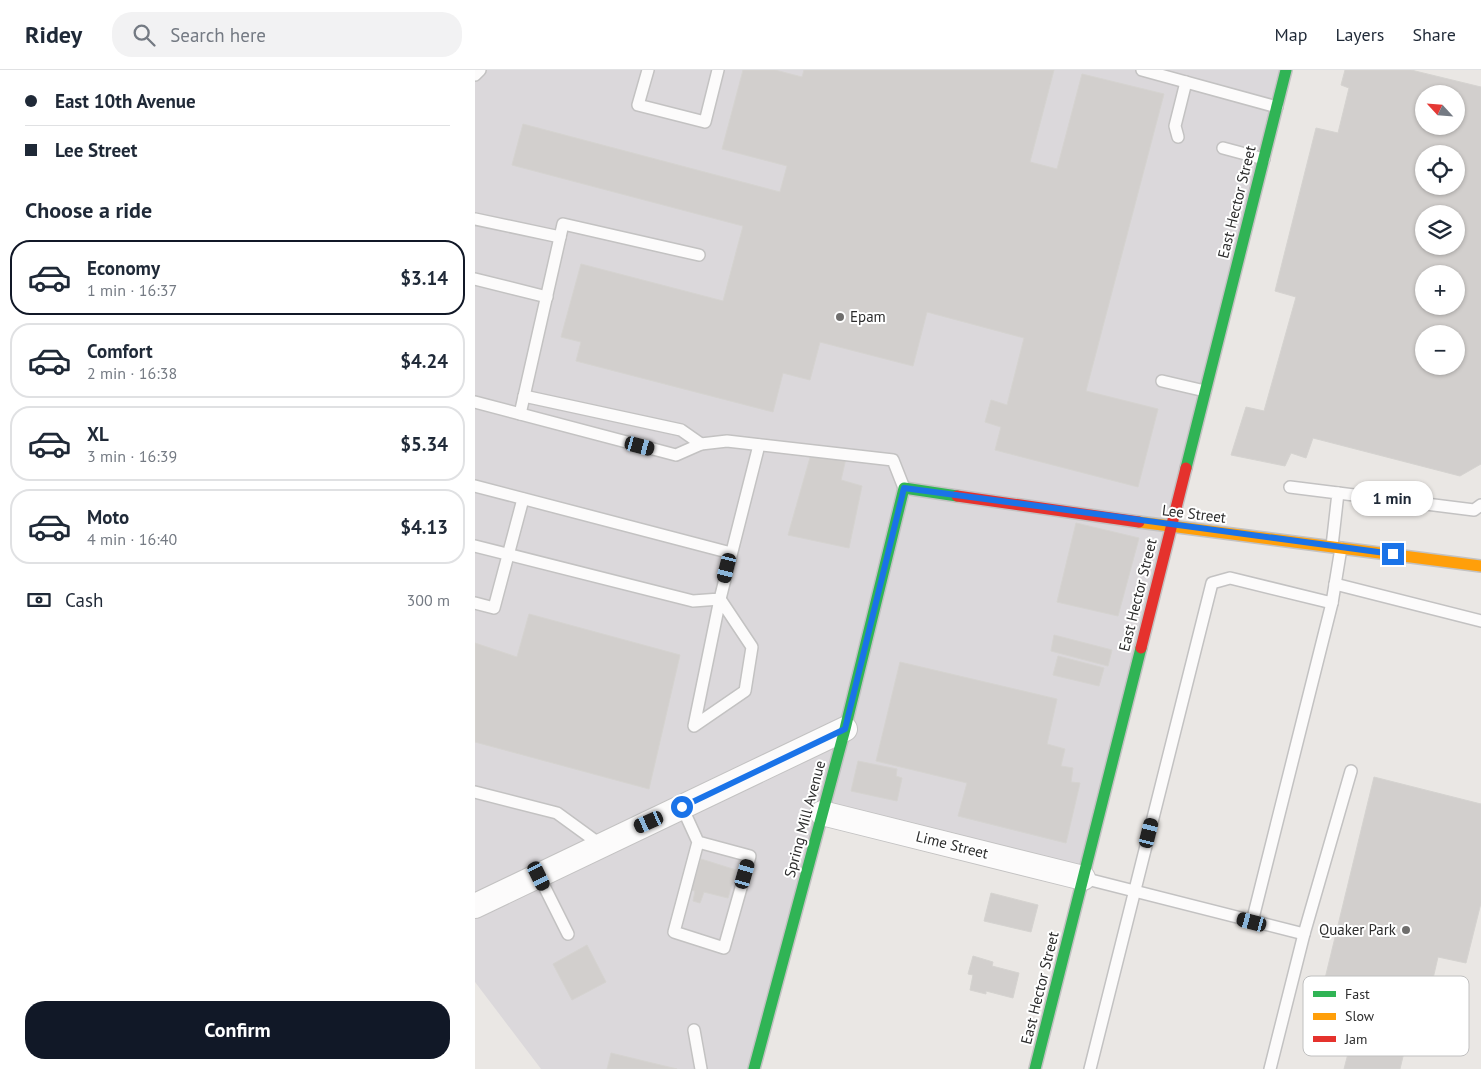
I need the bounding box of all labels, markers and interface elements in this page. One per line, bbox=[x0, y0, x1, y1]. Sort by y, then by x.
search box bbox=[112, 12, 462, 57]
text: Ridey bbox=[25, 19, 82, 50]
icon: search bbox=[130, 21, 158, 49]
text: Search here bbox=[170, 23, 266, 47]
text: Map bbox=[1275, 23, 1307, 46]
text: Layers bbox=[1335, 23, 1384, 46]
text: Share bbox=[1412, 23, 1456, 46]
north arrow bbox=[1415, 85, 1465, 135]
map controls bbox=[1415, 85, 1465, 375]
text: East 10th Avenue bbox=[55, 89, 196, 113]
text: Lee Street bbox=[55, 138, 137, 162]
street label: East Hector Street bbox=[1213, 144, 1260, 260]
button: locate bbox=[1415, 145, 1465, 195]
text: Choose a ride bbox=[25, 196, 152, 224]
button: layers bbox=[1415, 205, 1465, 255]
icon: car bbox=[27, 255, 72, 300]
text: Economy bbox=[87, 256, 160, 280]
button: + bbox=[1415, 265, 1465, 315]
text: $3.14 bbox=[400, 266, 448, 290]
text: 1 min · 16:37 bbox=[87, 280, 177, 300]
place label: Epam bbox=[850, 307, 886, 326]
marker: Epam bbox=[834, 311, 846, 323]
button: − bbox=[1415, 325, 1465, 375]
icon: car bbox=[27, 338, 72, 383]
text: Comfort bbox=[87, 339, 153, 363]
text: $4.24 bbox=[400, 349, 448, 373]
text: 2 min · 16:38 bbox=[87, 363, 177, 383]
icon: car bbox=[27, 421, 72, 466]
text: XL bbox=[87, 422, 109, 446]
text: $5.34 bbox=[400, 432, 448, 456]
car bbox=[623, 435, 656, 457]
text: 3 min · 16:39 bbox=[87, 446, 177, 466]
callout: 1 min bbox=[1352, 482, 1434, 516]
text: 1 min bbox=[1372, 488, 1412, 508]
street label: Lee Street bbox=[1161, 500, 1227, 527]
icon: car bbox=[27, 504, 72, 549]
text: Moto bbox=[87, 505, 129, 529]
text: $4.13 bbox=[400, 515, 448, 539]
text: 4 min · 16:40 bbox=[87, 529, 177, 549]
street label: East Hector Street bbox=[1114, 537, 1161, 653]
route end bbox=[1382, 543, 1404, 565]
car bbox=[716, 552, 737, 584]
icon: cash bbox=[25, 586, 53, 614]
text: Cash bbox=[65, 588, 103, 612]
text: 300 m bbox=[407, 590, 450, 610]
street label: Spring Mill Avenue bbox=[780, 758, 829, 880]
route start bbox=[671, 796, 693, 818]
car bbox=[632, 809, 665, 835]
car bbox=[1138, 817, 1159, 849]
street label: Lime Street bbox=[914, 826, 990, 863]
car bbox=[733, 858, 756, 890]
car bbox=[525, 859, 552, 893]
car bbox=[1235, 911, 1268, 933]
place label: Quaker Park bbox=[1319, 920, 1397, 939]
marker: Quaker Park bbox=[1400, 924, 1412, 936]
street label: East Hector Street bbox=[1016, 930, 1063, 1046]
legend bbox=[1303, 976, 1469, 1056]
text: Fast bbox=[1345, 985, 1370, 1003]
button: Confirm bbox=[25, 1001, 450, 1059]
text: Slow bbox=[1345, 1007, 1375, 1025]
text: Jam bbox=[1344, 1030, 1367, 1048]

